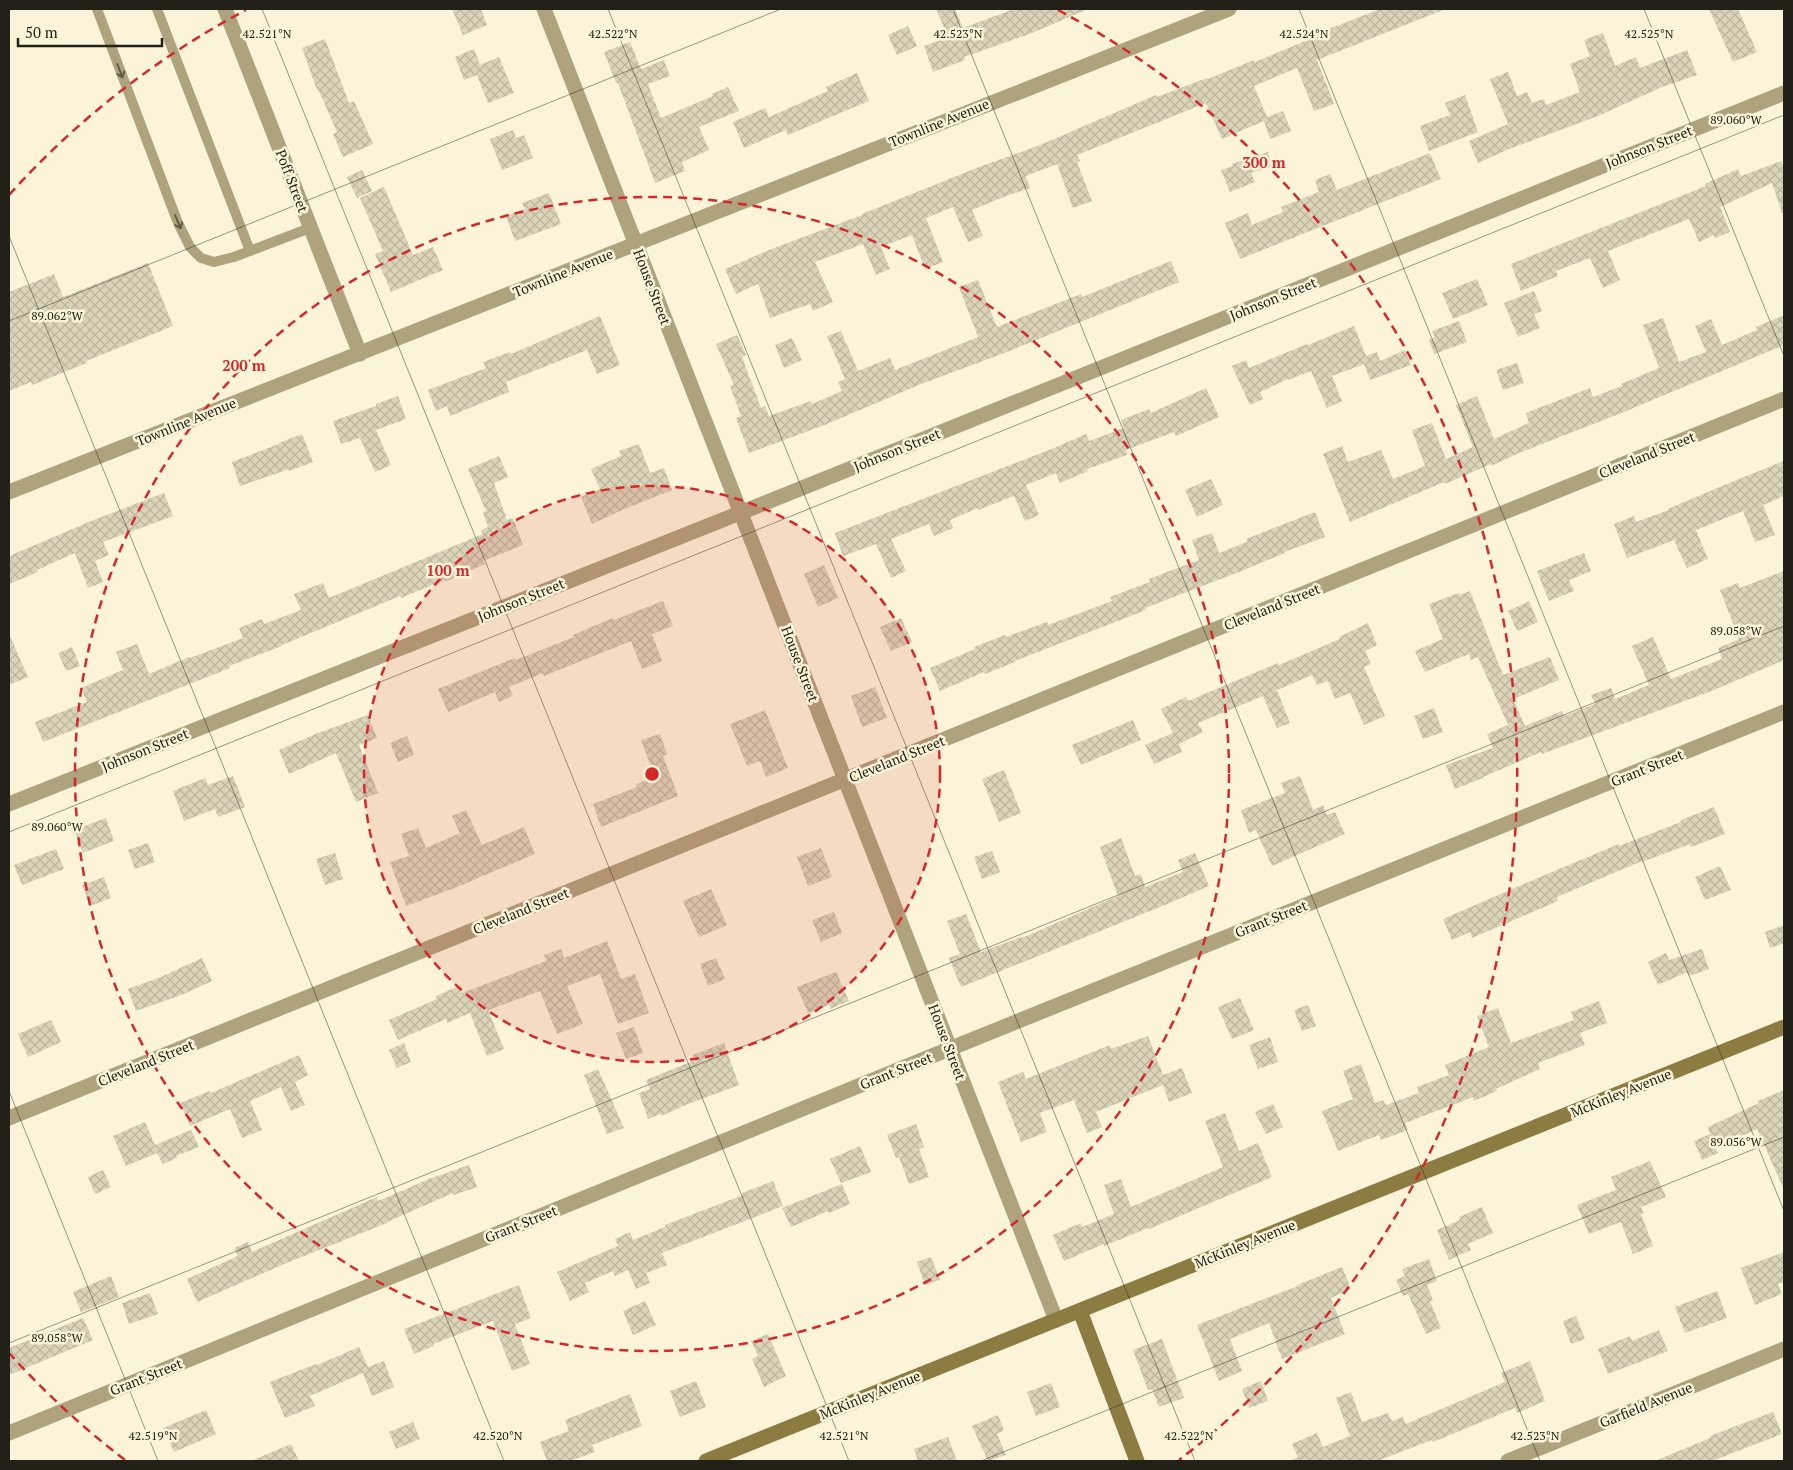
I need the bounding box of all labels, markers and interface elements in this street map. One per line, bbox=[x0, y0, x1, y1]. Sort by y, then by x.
scale bar bbox=[18, 15, 161, 47]
text: 50 m bbox=[25, 22, 58, 42]
text: 42.521°N bbox=[242, 26, 292, 41]
text: 42.522°N bbox=[588, 26, 638, 41]
text: 42.523°N bbox=[933, 26, 983, 41]
text: 42.524°N bbox=[1279, 26, 1329, 41]
text: 42.525°N bbox=[1624, 26, 1674, 41]
one-way arrow bbox=[116, 63, 125, 78]
street label: Townline Avenue bbox=[886, 94, 992, 151]
text: 89.060°W bbox=[1710, 112, 1763, 127]
street label: Johnson Street bbox=[1603, 120, 1696, 173]
street label: Poff Street bbox=[272, 147, 313, 216]
text: 300 m bbox=[1242, 152, 1286, 172]
one-way arrow bbox=[174, 214, 183, 230]
street label: Townline Avenue bbox=[510, 244, 616, 301]
street label: House Street bbox=[629, 246, 676, 328]
street label: Johnson Street bbox=[1227, 272, 1320, 325]
text: 89.062°W bbox=[31, 308, 84, 323]
text: 200 m bbox=[222, 355, 266, 375]
street label: Townline Avenue bbox=[133, 393, 239, 450]
street label: Johnson Street bbox=[851, 423, 944, 476]
street label: Cleveland Street bbox=[1596, 426, 1698, 482]
text: 100 m bbox=[426, 560, 470, 580]
street label: Johnson Street bbox=[475, 573, 568, 626]
street label: Cleveland Street bbox=[1221, 578, 1323, 634]
street label: House Street bbox=[777, 623, 824, 705]
text: 89.058°W bbox=[1710, 623, 1763, 638]
street label: Johnson Street bbox=[99, 723, 192, 776]
street label: Cleveland Street bbox=[846, 730, 948, 786]
street label: Grant Street bbox=[1608, 744, 1687, 791]
centre of rings bbox=[643, 765, 661, 783]
text: 89.060°W bbox=[31, 819, 84, 834]
street label: Cleveland Street bbox=[470, 882, 572, 938]
street label: Grant Street bbox=[1232, 895, 1311, 942]
street label: House Street bbox=[924, 1001, 971, 1083]
street label: Cleveland Street bbox=[95, 1034, 197, 1090]
street label: Grant Street bbox=[857, 1047, 936, 1094]
street label: McKinley Avenue bbox=[1568, 1064, 1674, 1121]
text: 89.056°W bbox=[1710, 1134, 1763, 1149]
street label: Grant Street bbox=[482, 1200, 561, 1247]
street label: McKinley Avenue bbox=[1192, 1215, 1298, 1272]
text: 89.058°W bbox=[31, 1330, 84, 1345]
street label: Grant Street bbox=[107, 1353, 186, 1400]
street label: McKinley Avenue bbox=[817, 1366, 923, 1423]
street label: Garfield Avenue bbox=[1597, 1377, 1695, 1432]
text: 42.519°N bbox=[128, 1428, 178, 1443]
text: 42.520°N bbox=[473, 1428, 523, 1443]
text: 42.521°N bbox=[819, 1428, 869, 1443]
text: 42.522°N bbox=[1164, 1428, 1214, 1443]
text: 42.523°N bbox=[1510, 1428, 1560, 1443]

